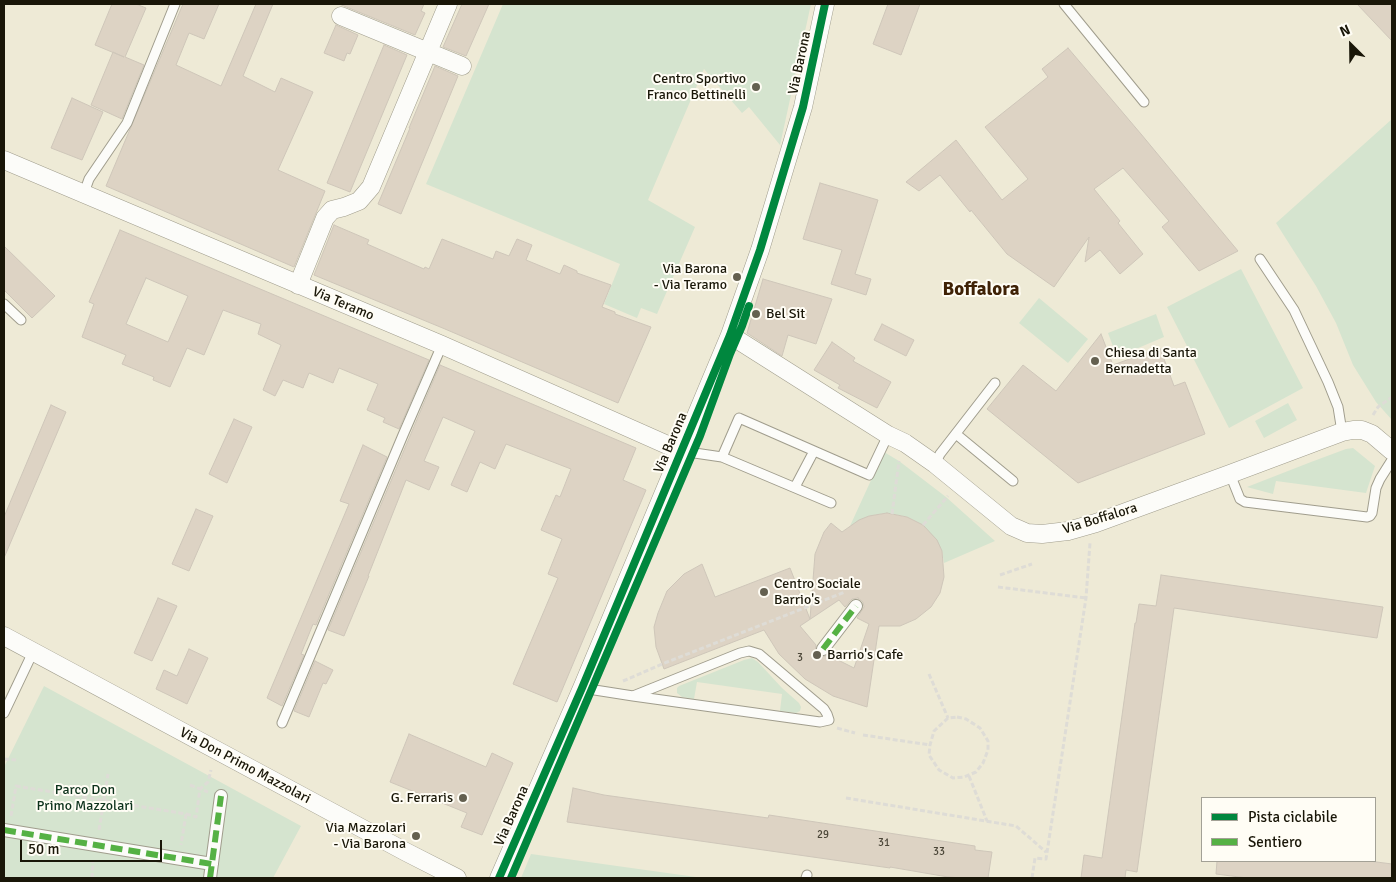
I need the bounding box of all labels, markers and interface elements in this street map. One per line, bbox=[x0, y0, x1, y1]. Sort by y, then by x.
north arrow bbox=[1326, 20, 1376, 70]
text: N bbox=[1337, 21, 1353, 40]
street label: Via Barona bbox=[785, 30, 815, 96]
place label: Centro Sportivo Franco Bettinelli bbox=[647, 71, 746, 104]
marker: Centro Sportivo Franco Bettinelli bbox=[750, 81, 762, 93]
place label: Via Barona - Via Teramo bbox=[654, 261, 727, 294]
marker: Via Barona - Via Teramo bbox=[731, 271, 743, 283]
district label: Boffalora bbox=[943, 279, 1019, 301]
street label: Via Teramo bbox=[310, 284, 376, 324]
place label: Bel Sit bbox=[766, 306, 805, 322]
marker: Bel Sit bbox=[750, 308, 762, 320]
place label: Chiesa di Santa Bernadetta bbox=[1105, 345, 1197, 378]
marker: Chiesa di Santa Bernadetta bbox=[1089, 355, 1101, 367]
street label: Via Barona bbox=[651, 410, 691, 476]
street label: Via Boffalora bbox=[1061, 500, 1139, 538]
place label: Centro Sociale Barrio's bbox=[774, 576, 861, 608]
marker: Centro Sociale Barrio's bbox=[758, 586, 770, 598]
place label: Barrio's Cafe bbox=[827, 647, 903, 663]
marker: Barrio's Cafe bbox=[811, 649, 823, 661]
house number: 3 bbox=[797, 651, 803, 665]
street label: Via Don Primo Mazzolari bbox=[177, 724, 313, 808]
park label: Parco Don Primo Mazzolari bbox=[37, 782, 133, 814]
street label: Via Barona bbox=[491, 783, 533, 849]
place label: G. Ferraris bbox=[391, 790, 453, 806]
marker: G. Ferraris bbox=[457, 792, 469, 804]
legend bbox=[1201, 797, 1376, 862]
text: Pista ciclabile bbox=[1248, 808, 1337, 826]
place label: Via Mazzolari - Via Barona bbox=[326, 820, 406, 852]
house number: 29 bbox=[817, 828, 829, 842]
scale bar bbox=[22, 830, 165, 862]
marker: Via Mazzolari - Via Barona bbox=[410, 830, 422, 842]
text: Sentiero bbox=[1248, 833, 1302, 851]
house number: 31 bbox=[878, 836, 890, 850]
text: 50 m bbox=[28, 840, 59, 858]
house number: 33 bbox=[933, 845, 945, 859]

